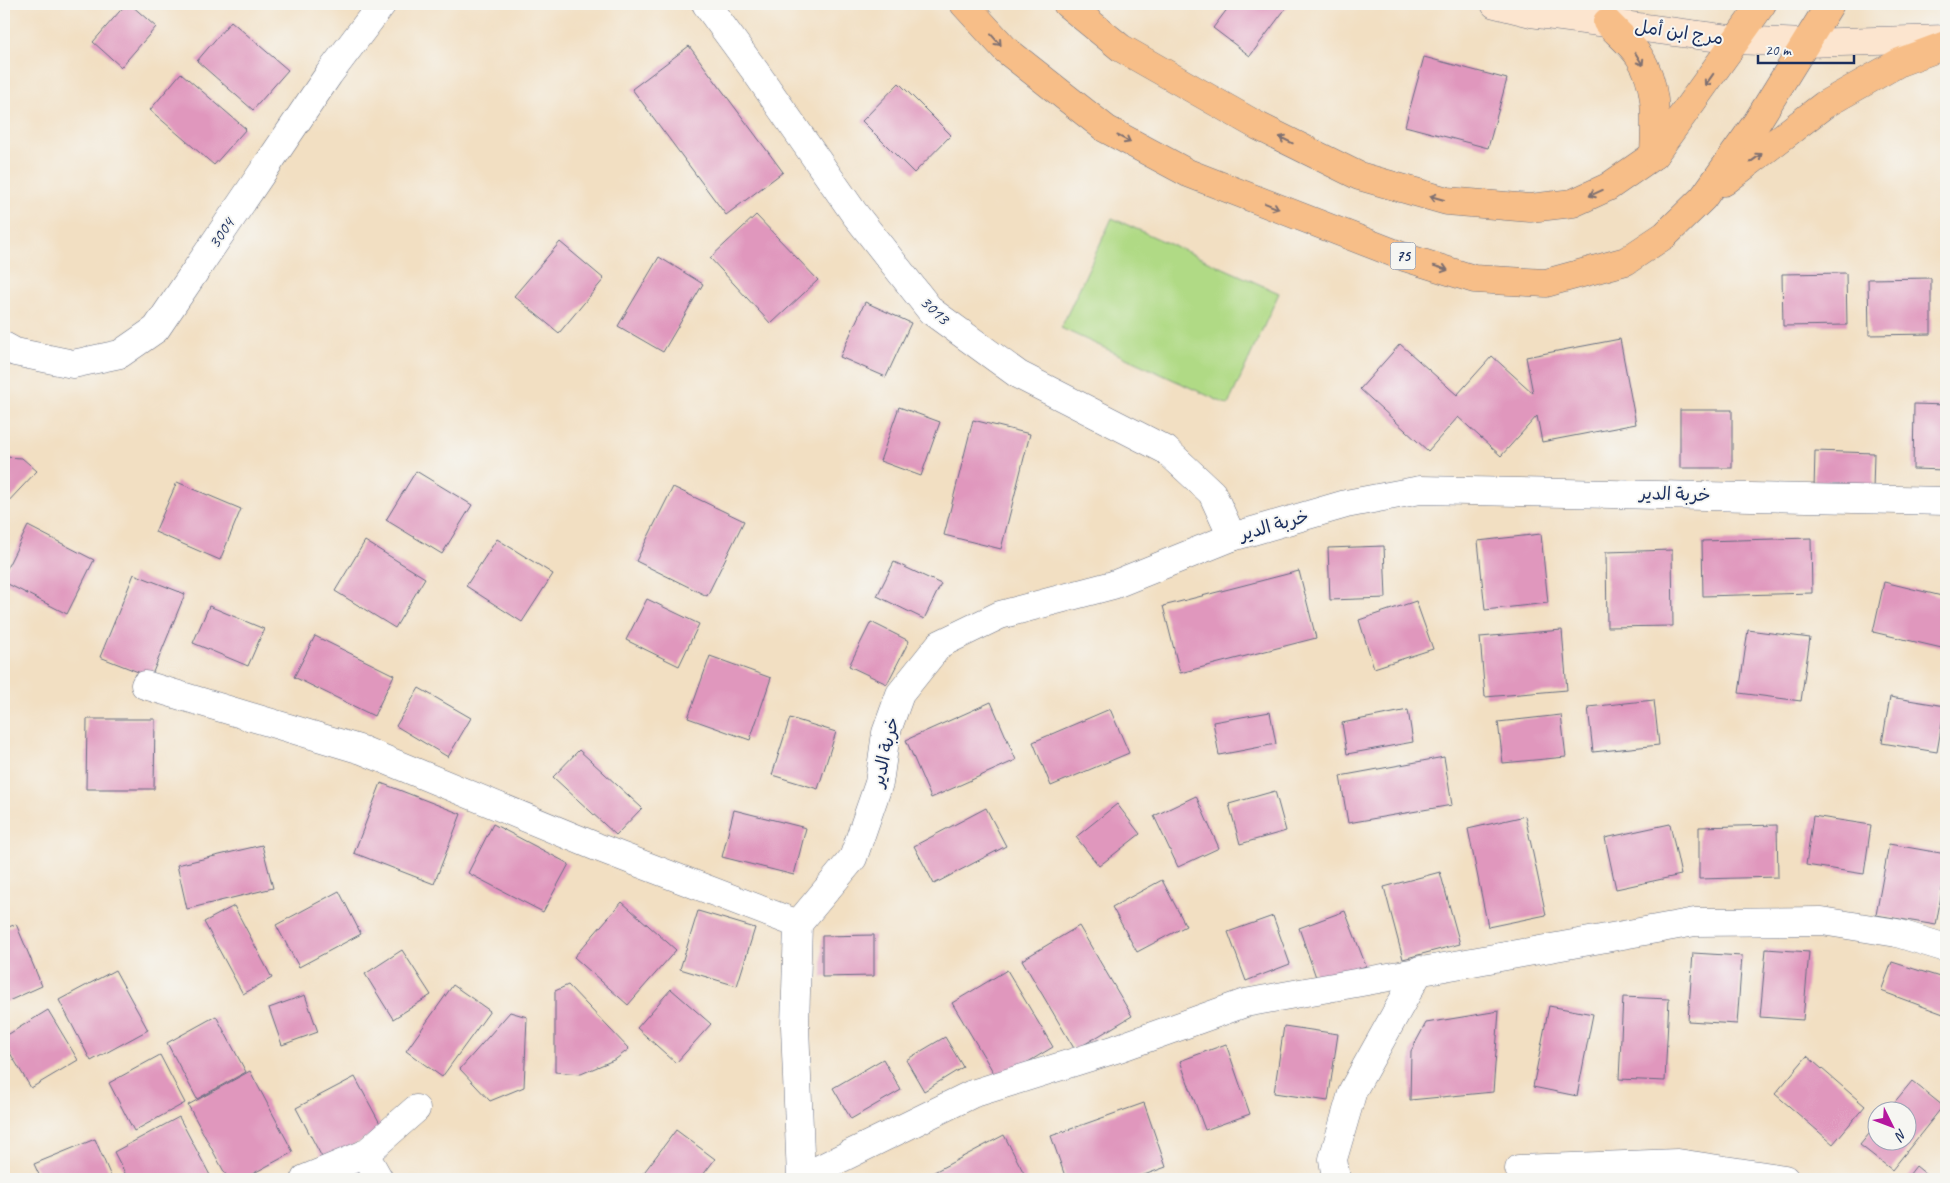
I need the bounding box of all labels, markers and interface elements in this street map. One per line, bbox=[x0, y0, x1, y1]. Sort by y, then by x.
street label: مرج ابن أمل bbox=[1633, 15, 1725, 50]
scale bar bbox=[1758, 32, 1854, 64]
one-way arrow bbox=[991, 33, 1002, 46]
text: 20 m bbox=[1765, 41, 1792, 60]
one-way arrow bbox=[1634, 51, 1644, 66]
one-way arrow bbox=[1704, 72, 1714, 86]
one-way arrow bbox=[1117, 134, 1132, 144]
one-way arrow bbox=[1279, 135, 1294, 144]
one-way arrow bbox=[1749, 153, 1762, 164]
one-way arrow bbox=[1589, 188, 1604, 198]
one-way arrow bbox=[1429, 193, 1445, 202]
one-way arrow bbox=[1264, 202, 1279, 212]
street label: 3004 bbox=[203, 212, 240, 253]
road number: 75 bbox=[1390, 242, 1416, 270]
one-way arrow bbox=[1433, 264, 1449, 274]
street label: 3013 bbox=[916, 291, 956, 330]
street label: خربة الدير bbox=[1637, 482, 1711, 506]
street label: خربة الدير bbox=[1235, 505, 1311, 546]
street label: خربة الدير bbox=[866, 715, 904, 791]
north arrow bbox=[1868, 1100, 1918, 1150]
text: N bbox=[1891, 1125, 1911, 1145]

